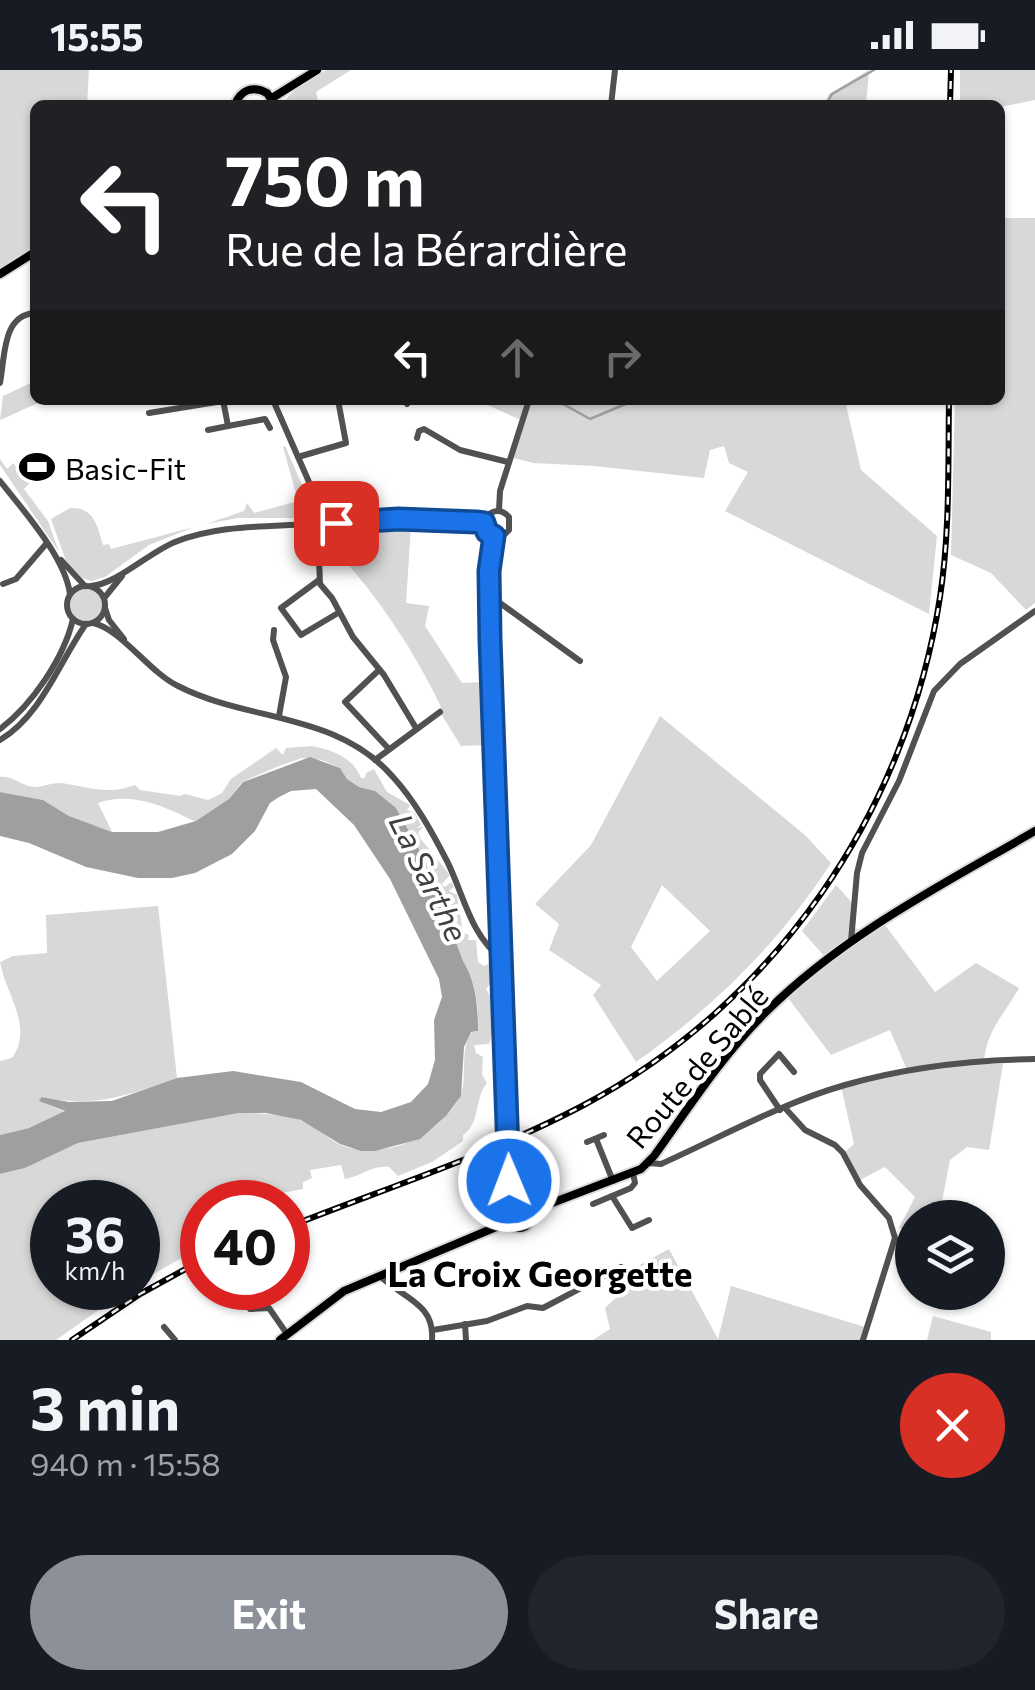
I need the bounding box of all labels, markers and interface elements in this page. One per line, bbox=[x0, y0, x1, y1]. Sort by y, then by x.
text: 15:55 bbox=[50, 12, 144, 59]
text: 750 m bbox=[225, 135, 425, 220]
icon: left bbox=[60, 140, 190, 270]
text: Rue de la Bérardière bbox=[225, 220, 628, 275]
icon: left bbox=[385, 330, 440, 385]
icon: ahead bbox=[490, 330, 545, 385]
icon: right bbox=[595, 330, 650, 385]
sports icon: Basic-Fit bbox=[18, 448, 56, 486]
place label: Basic-Fit bbox=[65, 449, 186, 486]
pin bbox=[294, 481, 379, 566]
icon: arrive bbox=[309, 496, 364, 551]
water label: La Sarthe bbox=[382, 806, 478, 948]
street label: Route de Sablé bbox=[617, 977, 775, 1155]
position arrow bbox=[457, 1129, 561, 1233]
speed limit sign: 40 bbox=[180, 1180, 310, 1310]
map controls bbox=[895, 1200, 1005, 1310]
button: layers bbox=[895, 1200, 1005, 1310]
text: 36 bbox=[65, 1202, 125, 1263]
district label: La Croix Georgette bbox=[388, 1251, 692, 1294]
text: km/h bbox=[65, 1255, 125, 1285]
text: 3 min bbox=[30, 1369, 180, 1442]
button: close bbox=[900, 1373, 1005, 1478]
text: 940 m · 15:58 bbox=[30, 1443, 221, 1483]
button: Exit bbox=[30, 1555, 508, 1670]
button: Share bbox=[528, 1555, 1005, 1670]

